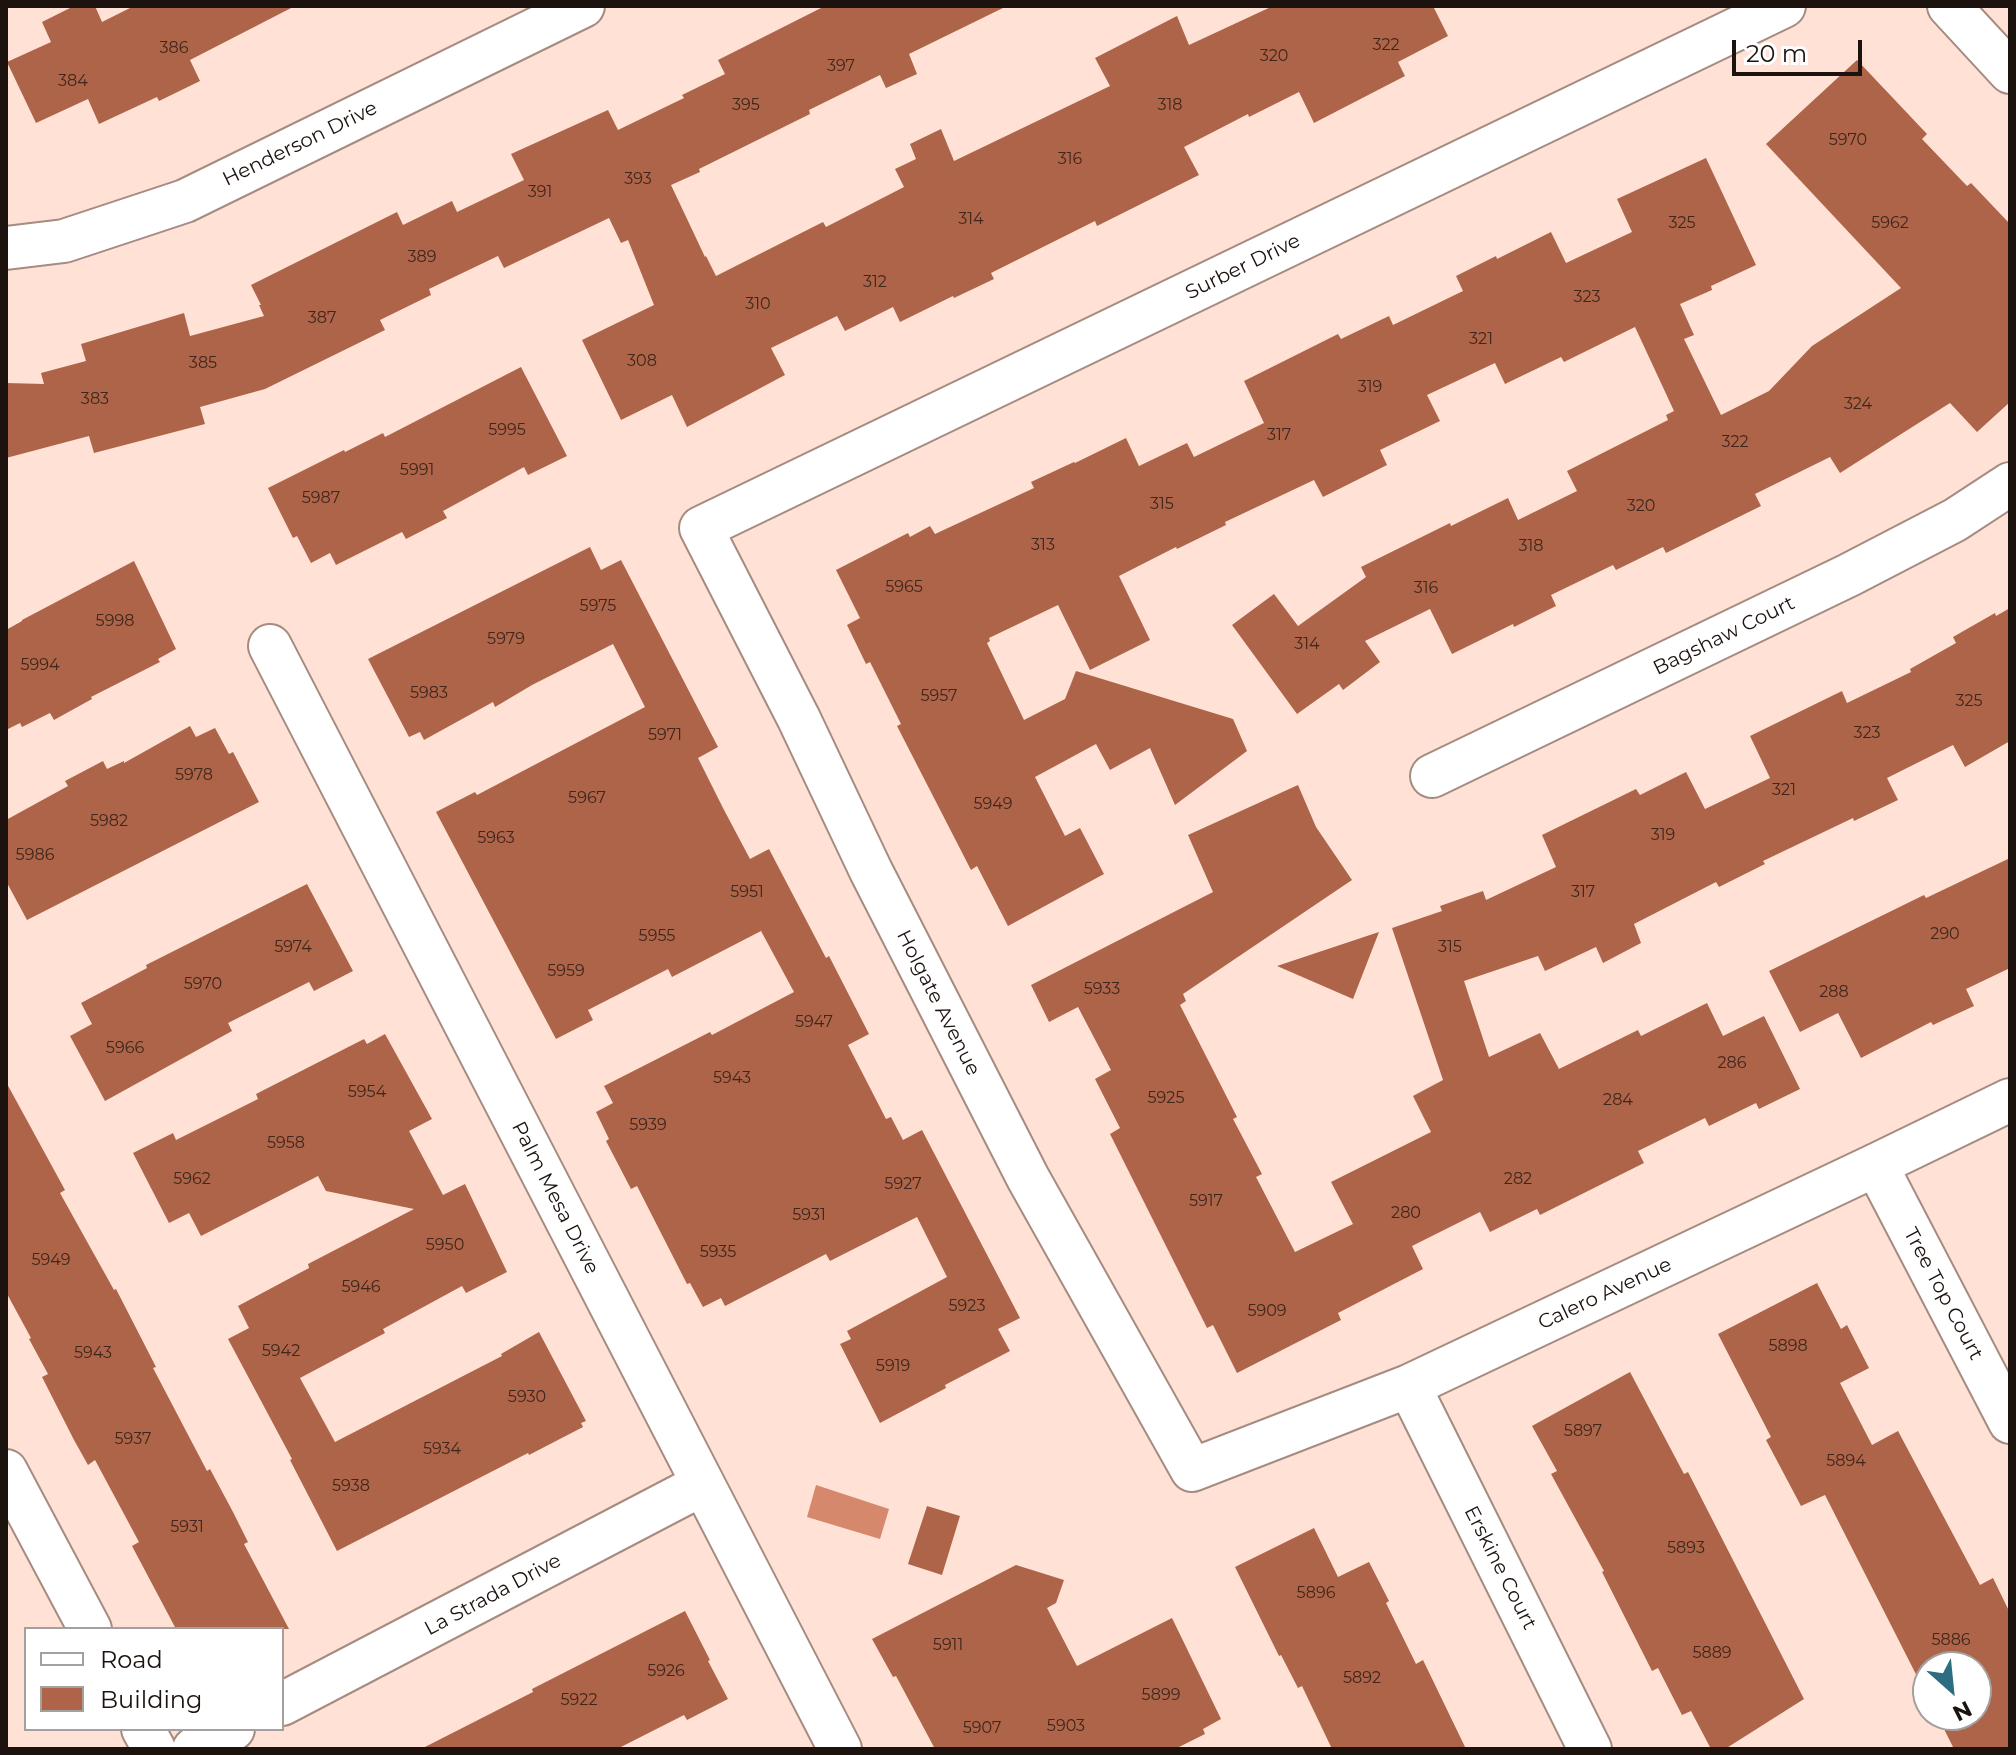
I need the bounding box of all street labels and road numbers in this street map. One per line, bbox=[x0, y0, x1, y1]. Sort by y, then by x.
street label: Henderson Drive bbox=[219, 96, 381, 192]
street label: Surber Drive bbox=[1182, 229, 1304, 305]
street label: Bagshaw Court bbox=[1649, 591, 1799, 681]
street label: Holgate Avenue bbox=[891, 926, 985, 1080]
street label: Palm Mesa Drive bbox=[506, 1118, 604, 1278]
street label: Tree Top Court bbox=[1898, 1224, 1988, 1364]
street label: Calero Avenue bbox=[1535, 1253, 1675, 1335]
street label: Erskine Court bbox=[1459, 1502, 1541, 1634]
street label: La Strada Drive bbox=[421, 1549, 565, 1641]

